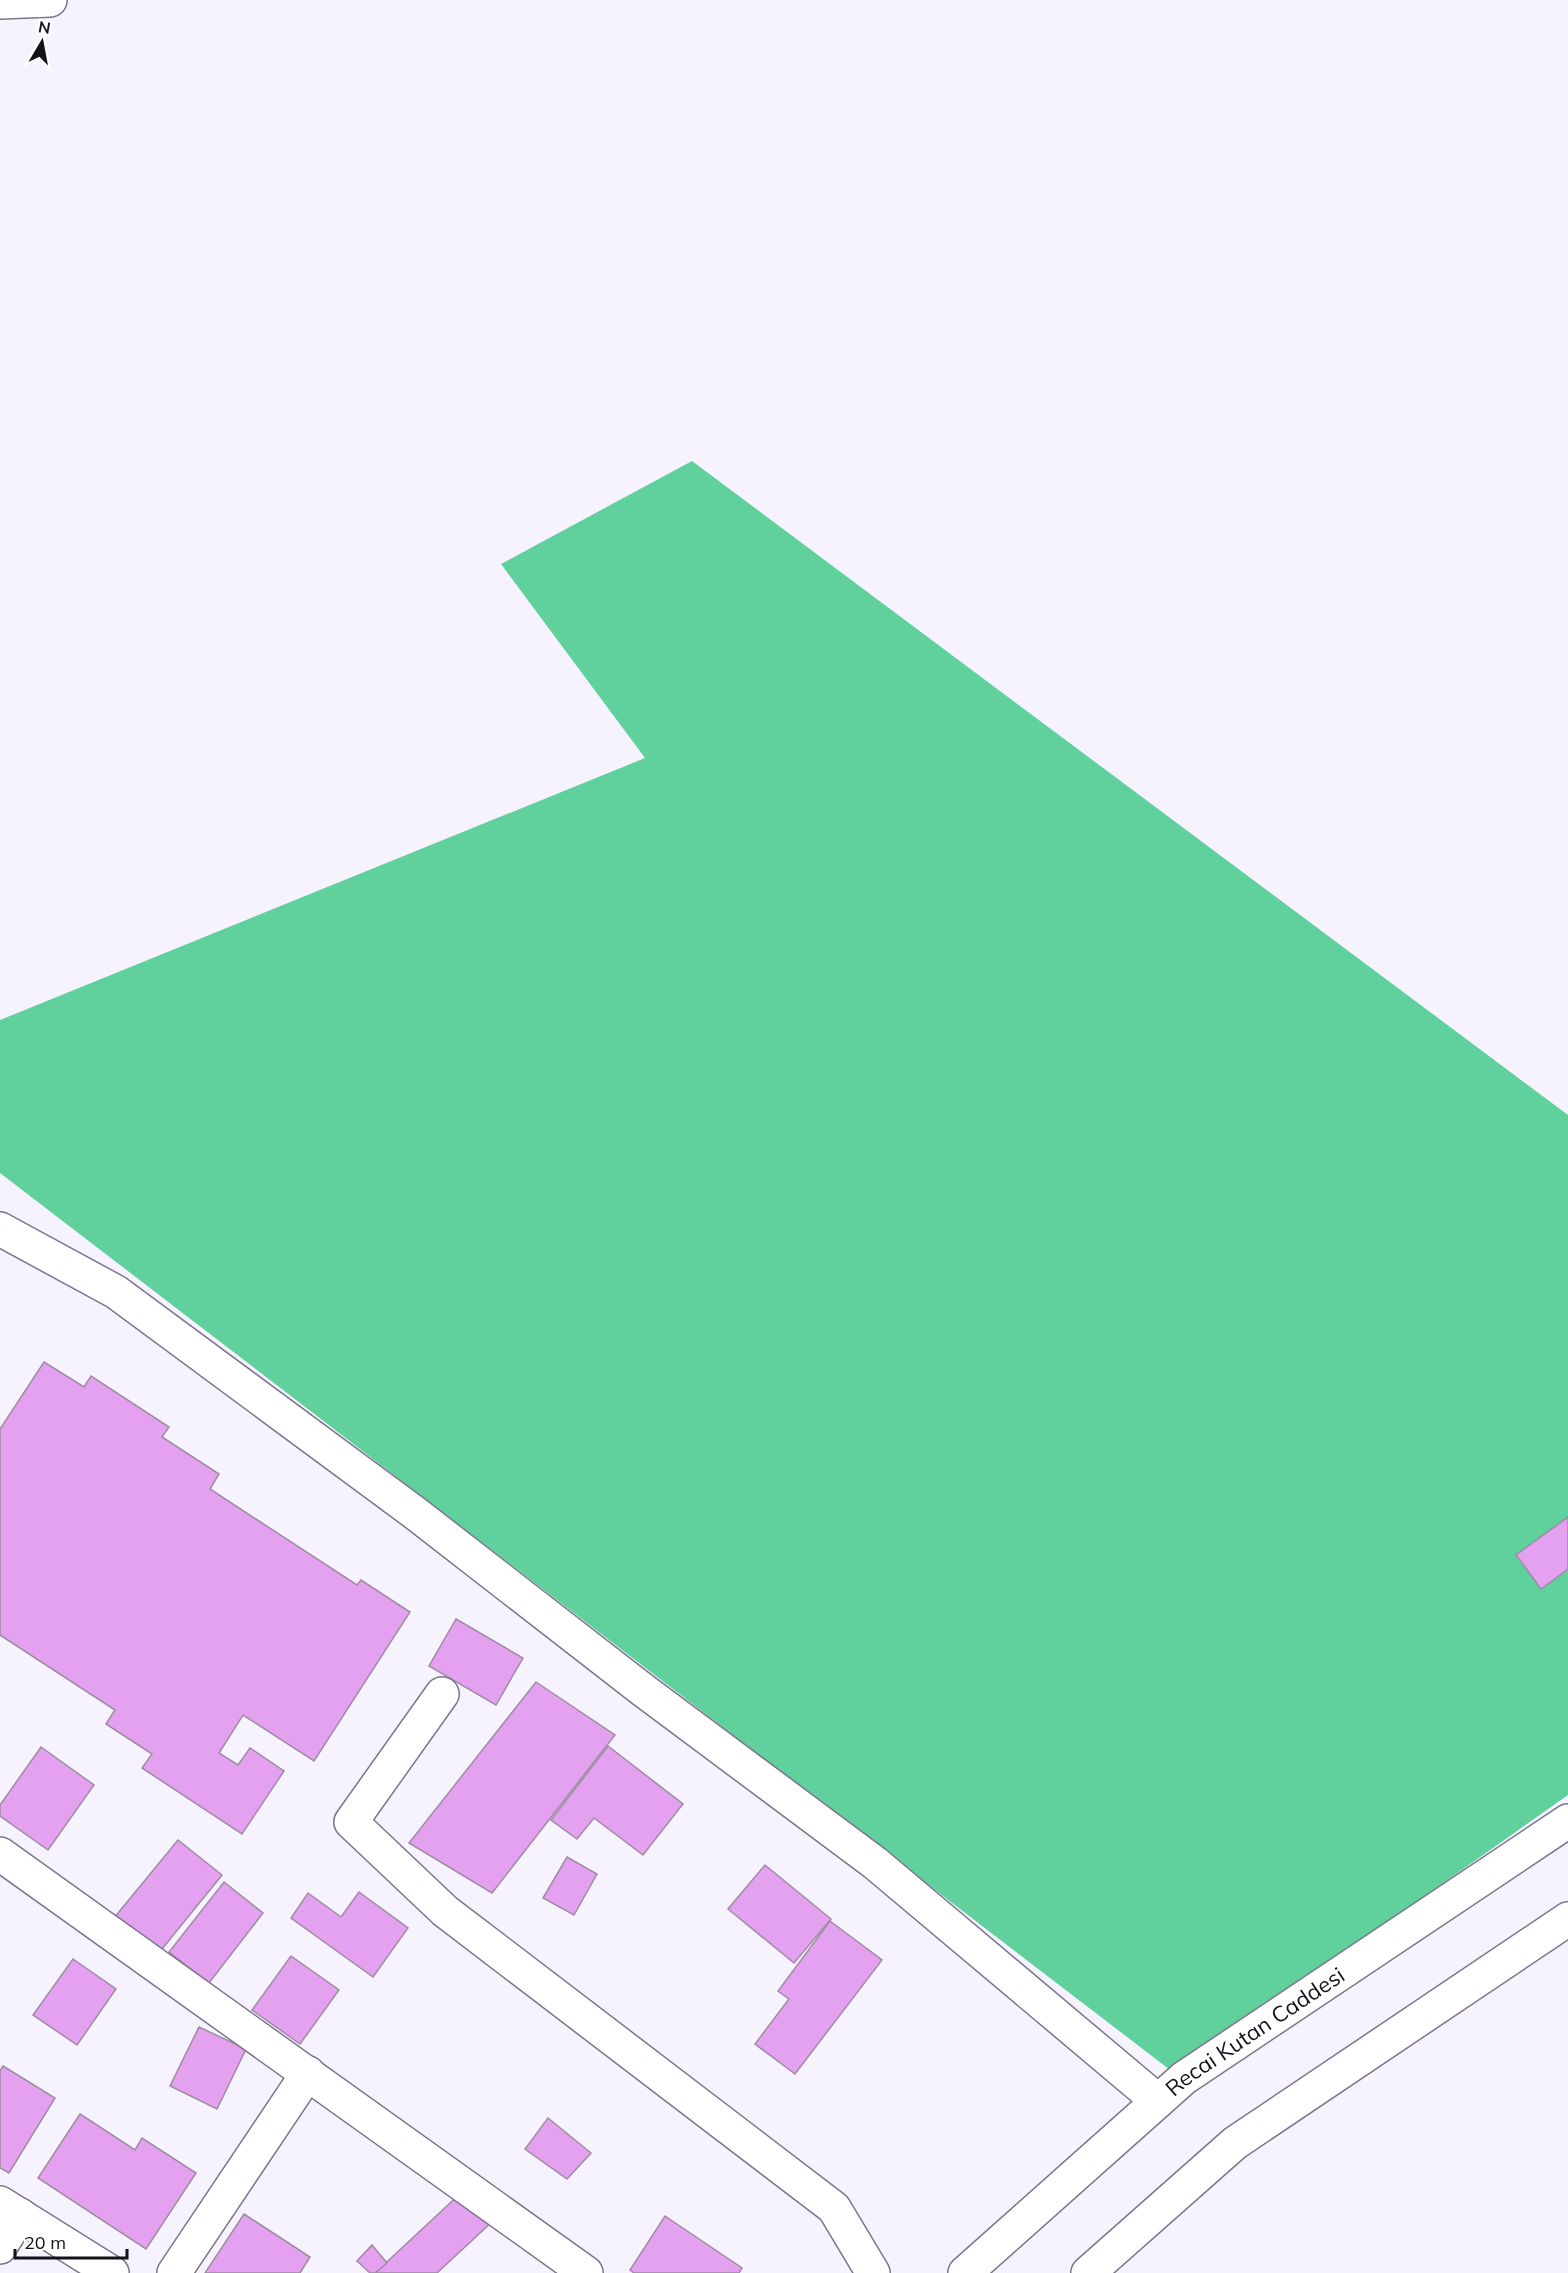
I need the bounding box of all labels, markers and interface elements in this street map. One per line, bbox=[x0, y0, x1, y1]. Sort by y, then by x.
north arrow bbox=[12, 12, 72, 72]
text: N bbox=[37, 16, 52, 38]
street label: Recai Kutan Caddesi bbox=[1159, 1961, 1350, 2102]
scale bar bbox=[15, 2222, 128, 2260]
text: 20 m bbox=[24, 2231, 66, 2254]

